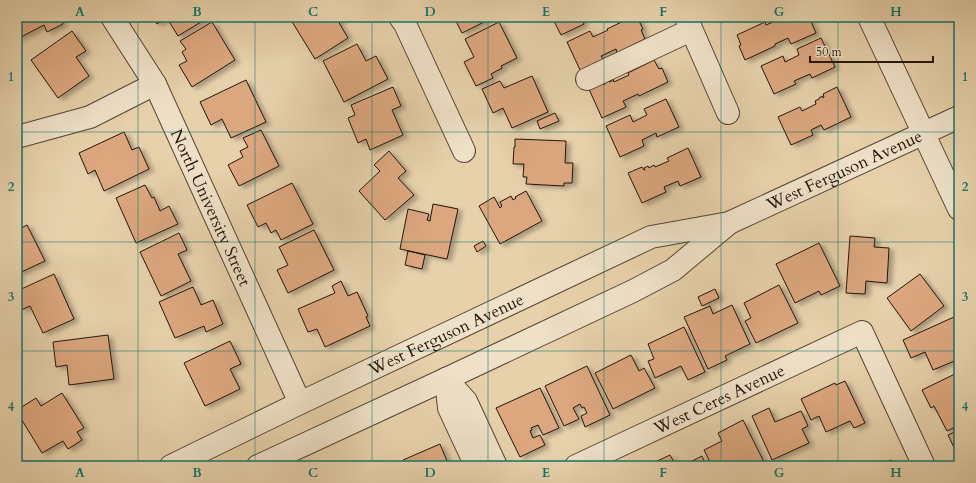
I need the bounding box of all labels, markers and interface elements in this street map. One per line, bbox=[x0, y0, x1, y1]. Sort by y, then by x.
text: A bbox=[75, 3, 85, 21]
text: B bbox=[192, 3, 202, 21]
text: C bbox=[308, 3, 318, 21]
text: D bbox=[424, 3, 436, 21]
text: E bbox=[542, 3, 550, 21]
text: F bbox=[659, 3, 667, 21]
text: G bbox=[774, 3, 785, 21]
text: H bbox=[890, 3, 902, 21]
scale bar bbox=[810, 38, 933, 64]
text: 50 m bbox=[816, 44, 843, 60]
text: 1 bbox=[8, 68, 14, 86]
text: 1 bbox=[962, 68, 968, 86]
street label: West Ferguson Avenue bbox=[762, 124, 926, 216]
street label: North University Street bbox=[165, 125, 257, 290]
text: 2 bbox=[8, 178, 15, 196]
text: 2 bbox=[962, 178, 969, 196]
street label: West Ferguson Avenue bbox=[364, 287, 527, 381]
text: 3 bbox=[8, 288, 15, 306]
text: 3 bbox=[962, 288, 969, 306]
street label: West Ceres Avenue bbox=[649, 358, 788, 440]
text: 4 bbox=[8, 398, 15, 416]
text: 4 bbox=[962, 398, 969, 416]
text: A bbox=[75, 464, 85, 482]
text: B bbox=[192, 464, 202, 482]
text: C bbox=[308, 464, 318, 482]
text: D bbox=[424, 464, 436, 482]
text: E bbox=[542, 464, 550, 482]
text: F bbox=[659, 464, 667, 482]
text: G bbox=[774, 464, 785, 482]
text: H bbox=[890, 464, 902, 482]

